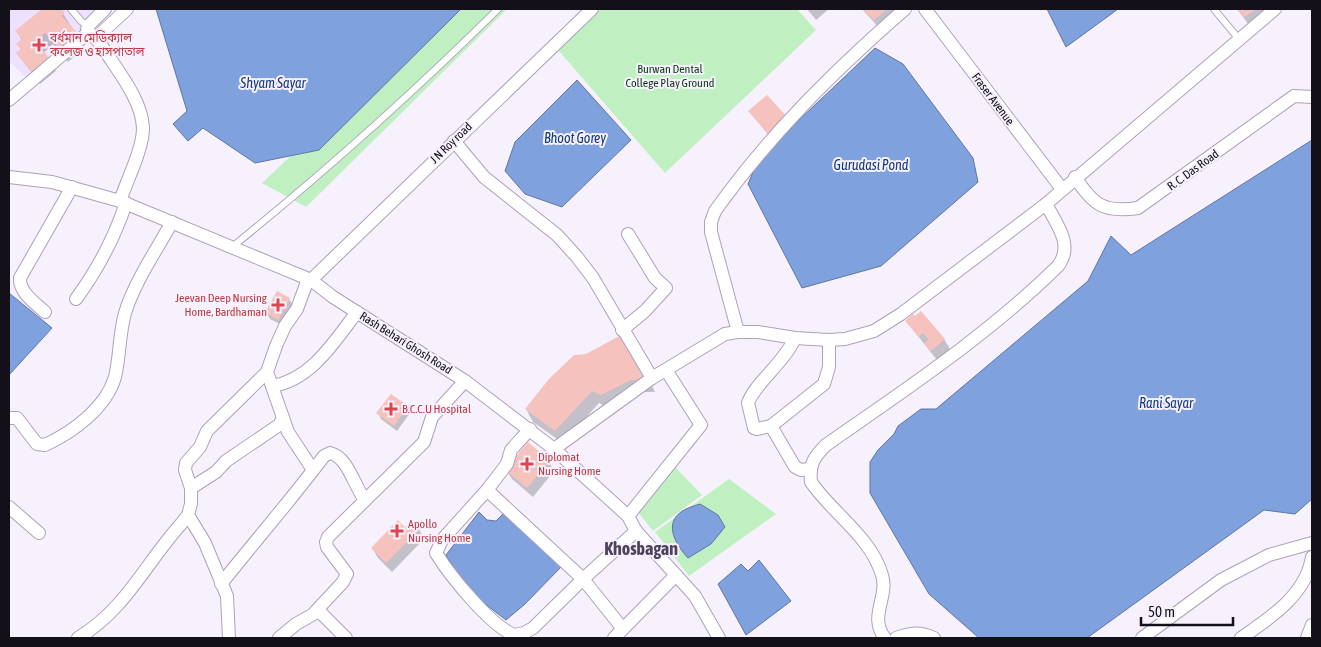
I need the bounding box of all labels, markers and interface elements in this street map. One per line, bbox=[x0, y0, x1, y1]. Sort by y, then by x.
place label: বর্ধমান মেডিক্যাল কলেজ ও হাসপাতাল bbox=[49, 30, 145, 59]
marker: বর্ধমান মেডিক্যাল কলেজ ও হাসপাতাল bbox=[32, 38, 46, 52]
park label: Burwan Dental College Play Ground bbox=[626, 62, 714, 90]
street label: Fraser Avenue bbox=[969, 70, 1017, 128]
water label: Shyam Sayar bbox=[239, 75, 307, 91]
street label: J N Roy road bbox=[427, 120, 475, 166]
water label: Bhoot Gorey bbox=[544, 130, 606, 146]
street label: R. C. Das Road bbox=[1165, 147, 1221, 193]
water label: Gurudasi Pond bbox=[833, 157, 909, 173]
place label: Jeevan Deep Nursing Home, Bardhaman bbox=[175, 291, 268, 319]
marker: Jeevan Deep Nursing Home, Bardhaman bbox=[271, 298, 285, 312]
street label: Rash Behari Ghosh Road bbox=[357, 309, 455, 377]
water label: Rani Sayar bbox=[1139, 395, 1194, 411]
marker: B.C.C.U Hospital bbox=[384, 402, 398, 416]
place label: B.C.C.U Hospital bbox=[402, 402, 472, 416]
place label: Diplomat Nursing Home bbox=[538, 450, 601, 478]
marker: Diplomat Nursing Home bbox=[520, 457, 534, 471]
place label: Apollo Nursing Home bbox=[408, 517, 471, 545]
marker: Apollo Nursing Home bbox=[390, 524, 404, 538]
district label: Khosbagan bbox=[604, 538, 678, 559]
scale bar bbox=[1141, 594, 1234, 626]
text: 50 m bbox=[1148, 603, 1175, 620]

